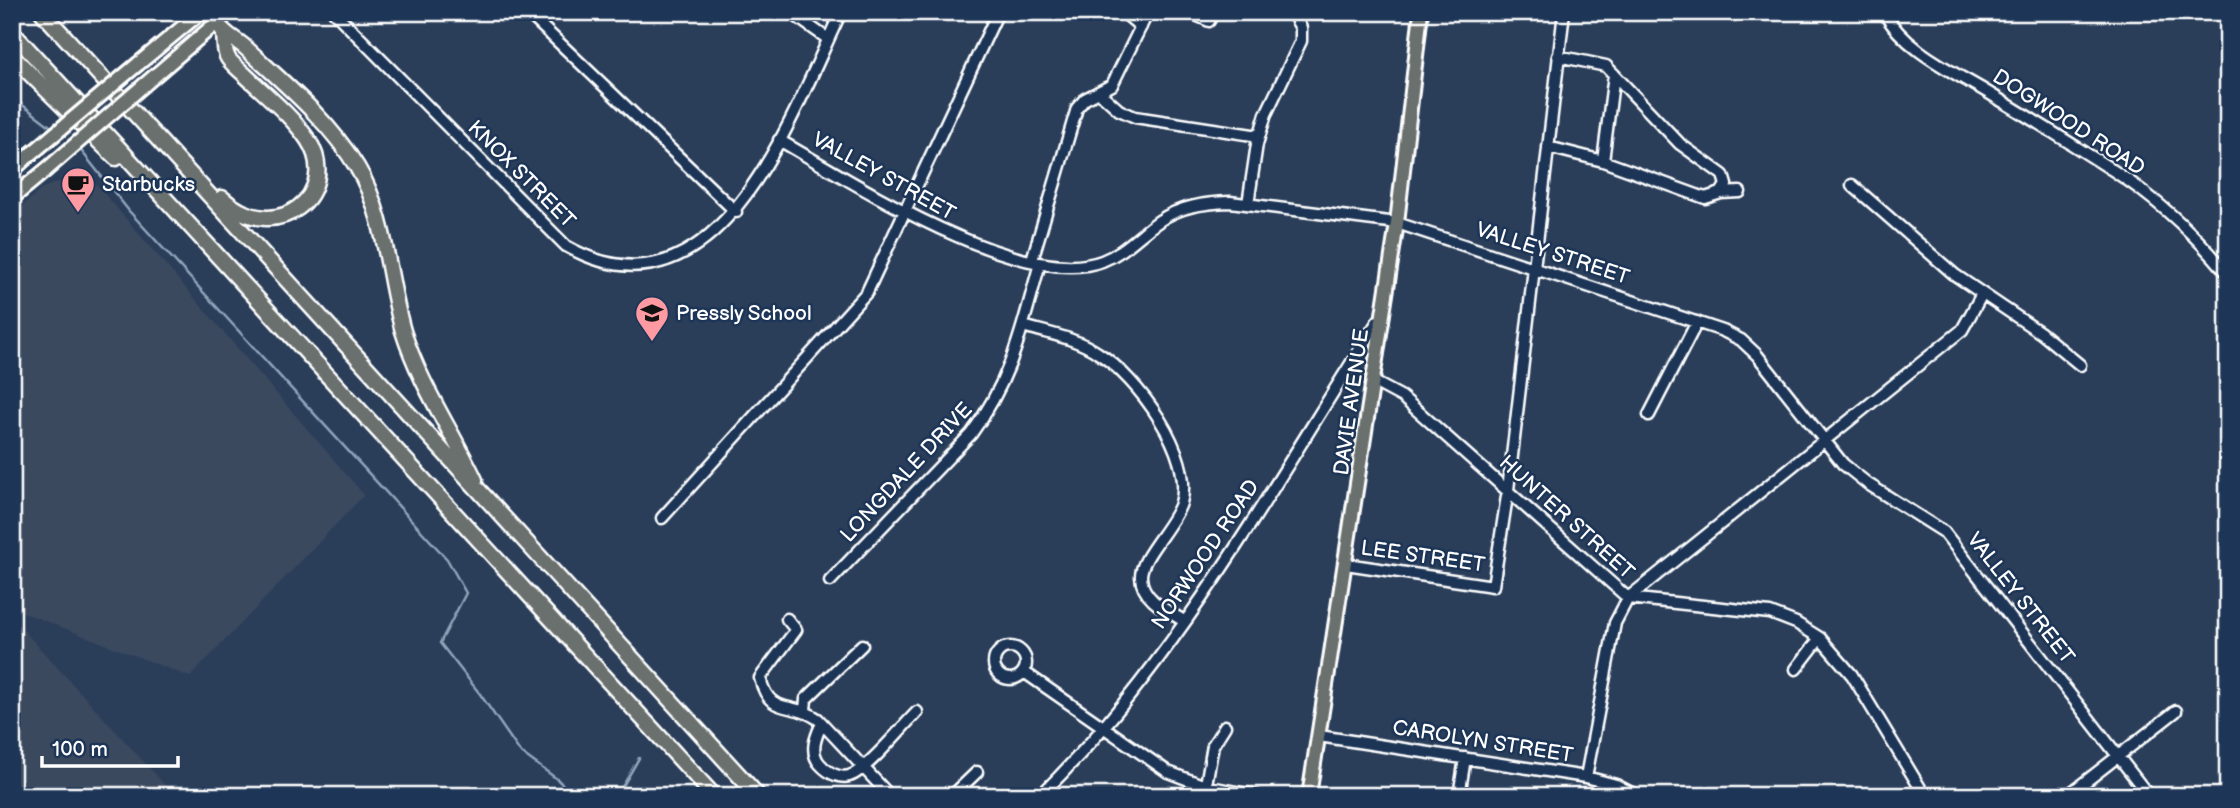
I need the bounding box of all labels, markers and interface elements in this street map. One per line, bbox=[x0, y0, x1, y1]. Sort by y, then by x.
street label: DOGWOOD ROAD bbox=[1988, 64, 2149, 181]
street label: KNOX STREET bbox=[463, 115, 581, 234]
street label: VALLEY STREET bbox=[808, 127, 960, 226]
cafe icon: Starbucks bbox=[59, 165, 97, 214]
place label: Starbucks bbox=[102, 172, 195, 197]
street label: VALLEY STREET bbox=[1473, 217, 1633, 290]
school or university icon: Pressly School bbox=[633, 294, 671, 343]
place label: Pressly School bbox=[676, 301, 812, 326]
street label: DAVIE AVENUE bbox=[1329, 327, 1374, 477]
street label: LONGDALE DRIVE bbox=[835, 397, 977, 547]
street label: HUNTER STREET bbox=[1494, 450, 1640, 585]
street label: NORWOOD ROAD bbox=[1146, 475, 1265, 634]
street label: VALLEY STREET bbox=[1962, 528, 2080, 669]
street label: LEE STREET bbox=[1359, 535, 1487, 578]
street label: CAROLYN STREET bbox=[1391, 715, 1575, 768]
scale bar bbox=[42, 724, 178, 768]
text: 100 m bbox=[52, 737, 108, 762]

